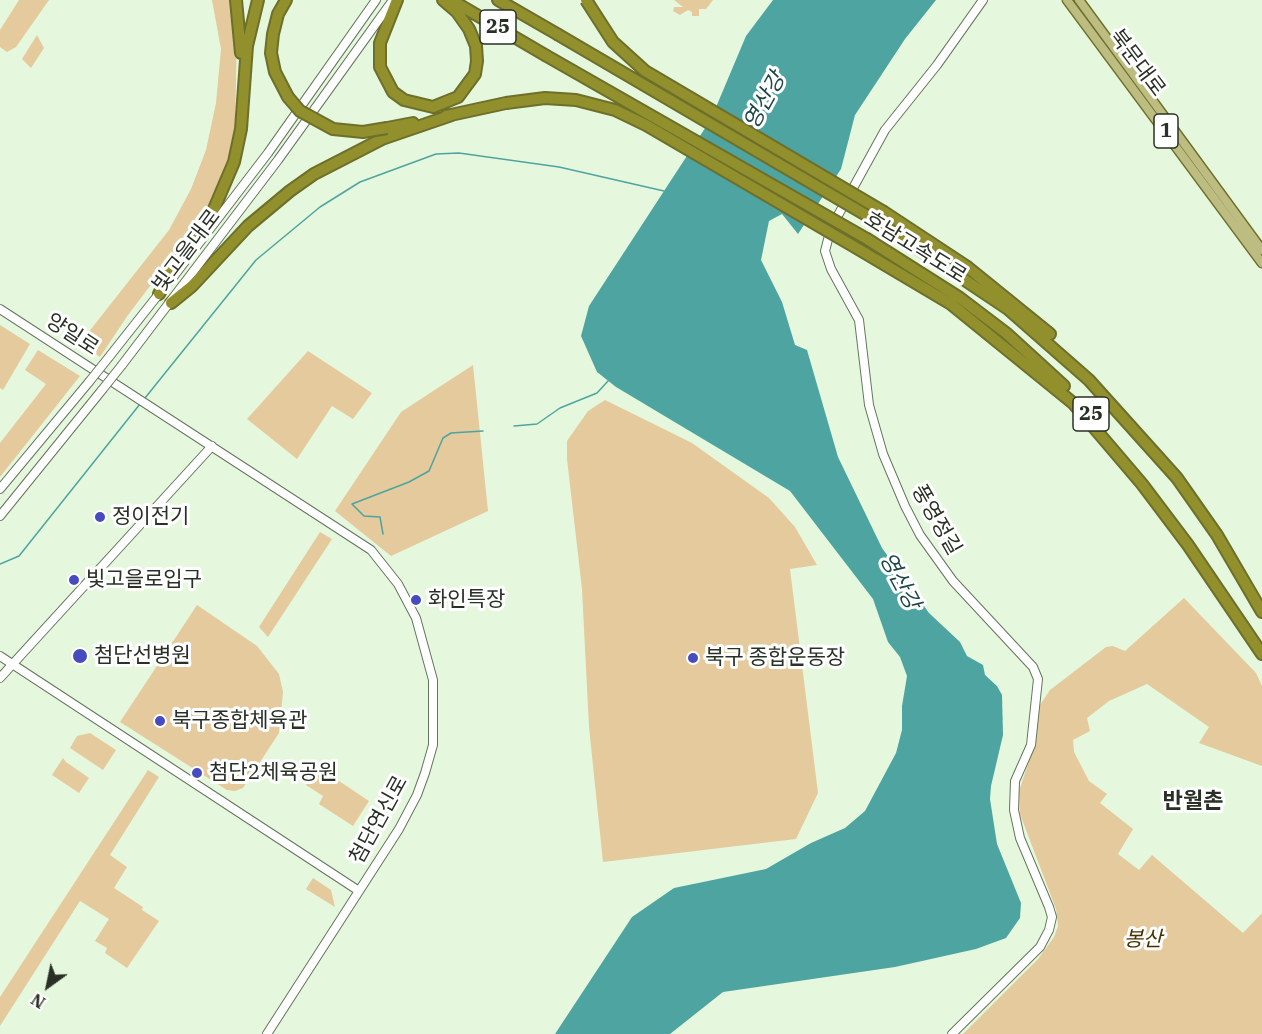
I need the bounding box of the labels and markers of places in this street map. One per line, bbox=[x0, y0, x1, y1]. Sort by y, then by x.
place label: 정이전기 bbox=[112, 504, 189, 530]
marker: 정이전기 bbox=[93, 510, 107, 524]
place label: 빛고을로입구 bbox=[86, 567, 202, 593]
marker: 빛고을로입구 bbox=[67, 573, 81, 587]
place label: 화인특장 bbox=[428, 587, 505, 613]
marker: 화인특장 bbox=[409, 593, 423, 607]
place label: 첨단선병원 bbox=[94, 643, 191, 669]
place label: 북구 종합운동장 bbox=[705, 645, 845, 671]
marker: 첨단선병원 bbox=[71, 647, 89, 665]
marker: 북구 종합운동장 bbox=[686, 651, 700, 665]
place label: 북구종합체육관 bbox=[172, 708, 307, 734]
marker: 북구종합체육관 bbox=[153, 714, 167, 728]
place label: 첨단2체육공원 bbox=[209, 760, 338, 786]
marker: 첨단2체육공원 bbox=[190, 766, 204, 780]

